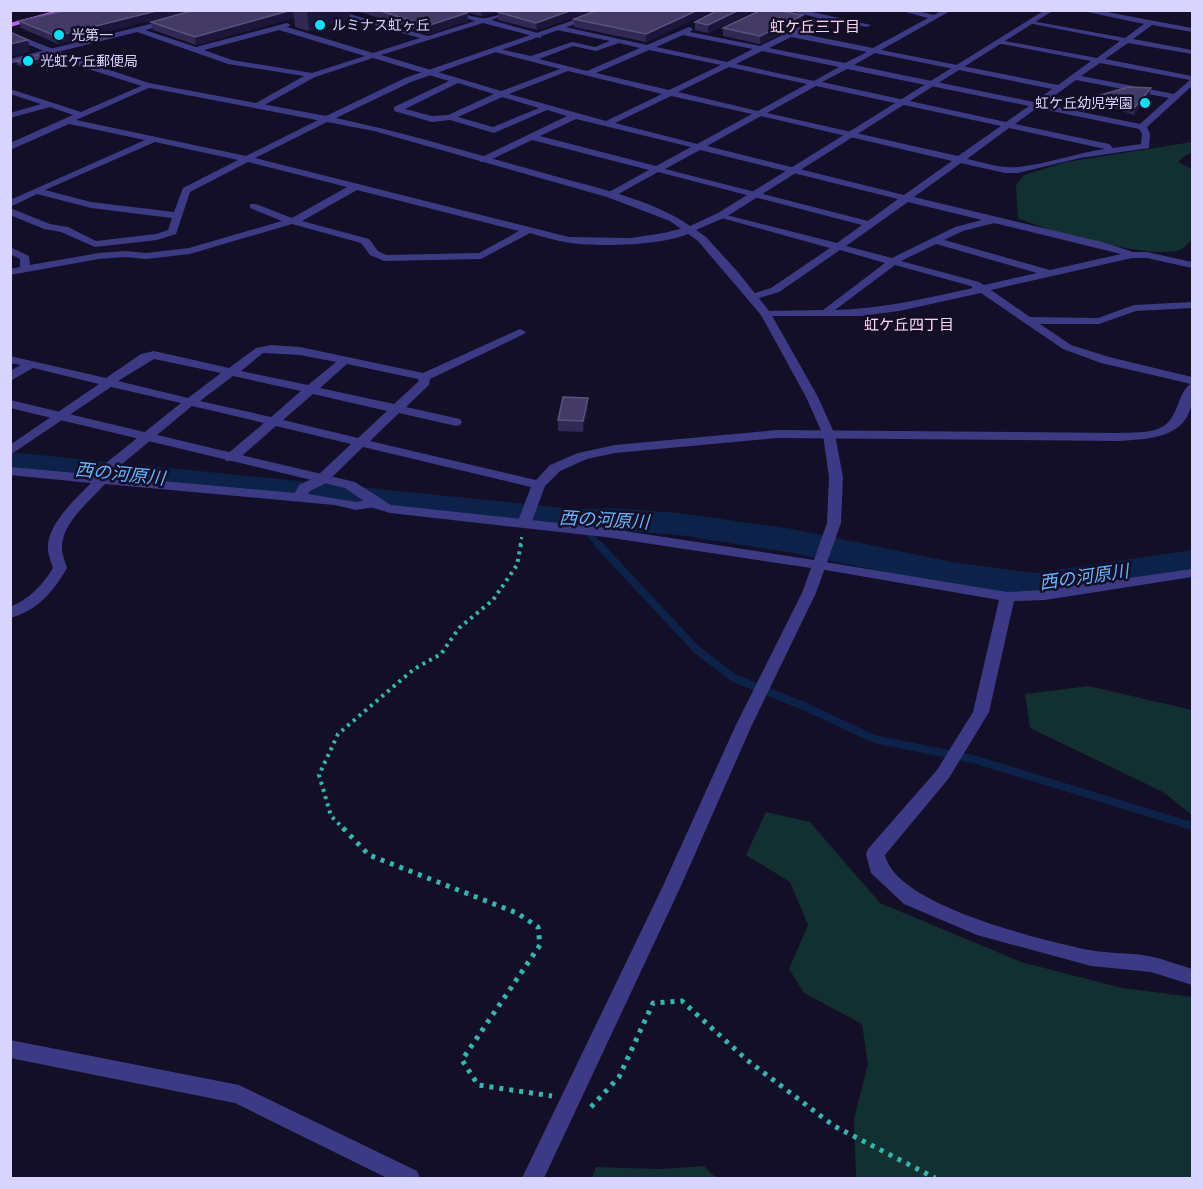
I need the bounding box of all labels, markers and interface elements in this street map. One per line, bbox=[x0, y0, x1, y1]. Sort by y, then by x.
place label: ルミナス虹ヶ丘 bbox=[332, 14, 430, 35]
district label: 虹ケ丘三丁目 bbox=[770, 15, 860, 38]
marker: ルミナス虹ヶ丘 bbox=[313, 18, 327, 32]
place label: 光第一 bbox=[71, 24, 113, 45]
marker: 光第一 bbox=[52, 28, 66, 42]
place label: 光虹ケ丘郵便局 bbox=[40, 50, 138, 71]
marker: 光虹ケ丘郵便局 bbox=[21, 54, 35, 68]
place label: 虹ケ丘幼児学園 bbox=[1035, 92, 1133, 113]
marker: 虹ケ丘幼児学園 bbox=[1138, 96, 1152, 110]
district label: 虹ケ丘四丁目 bbox=[864, 313, 954, 336]
water label: 西の河原川 bbox=[74, 455, 168, 492]
water label: 西の河原川 bbox=[558, 504, 652, 535]
water label: 西の河原川 bbox=[1037, 557, 1132, 596]

